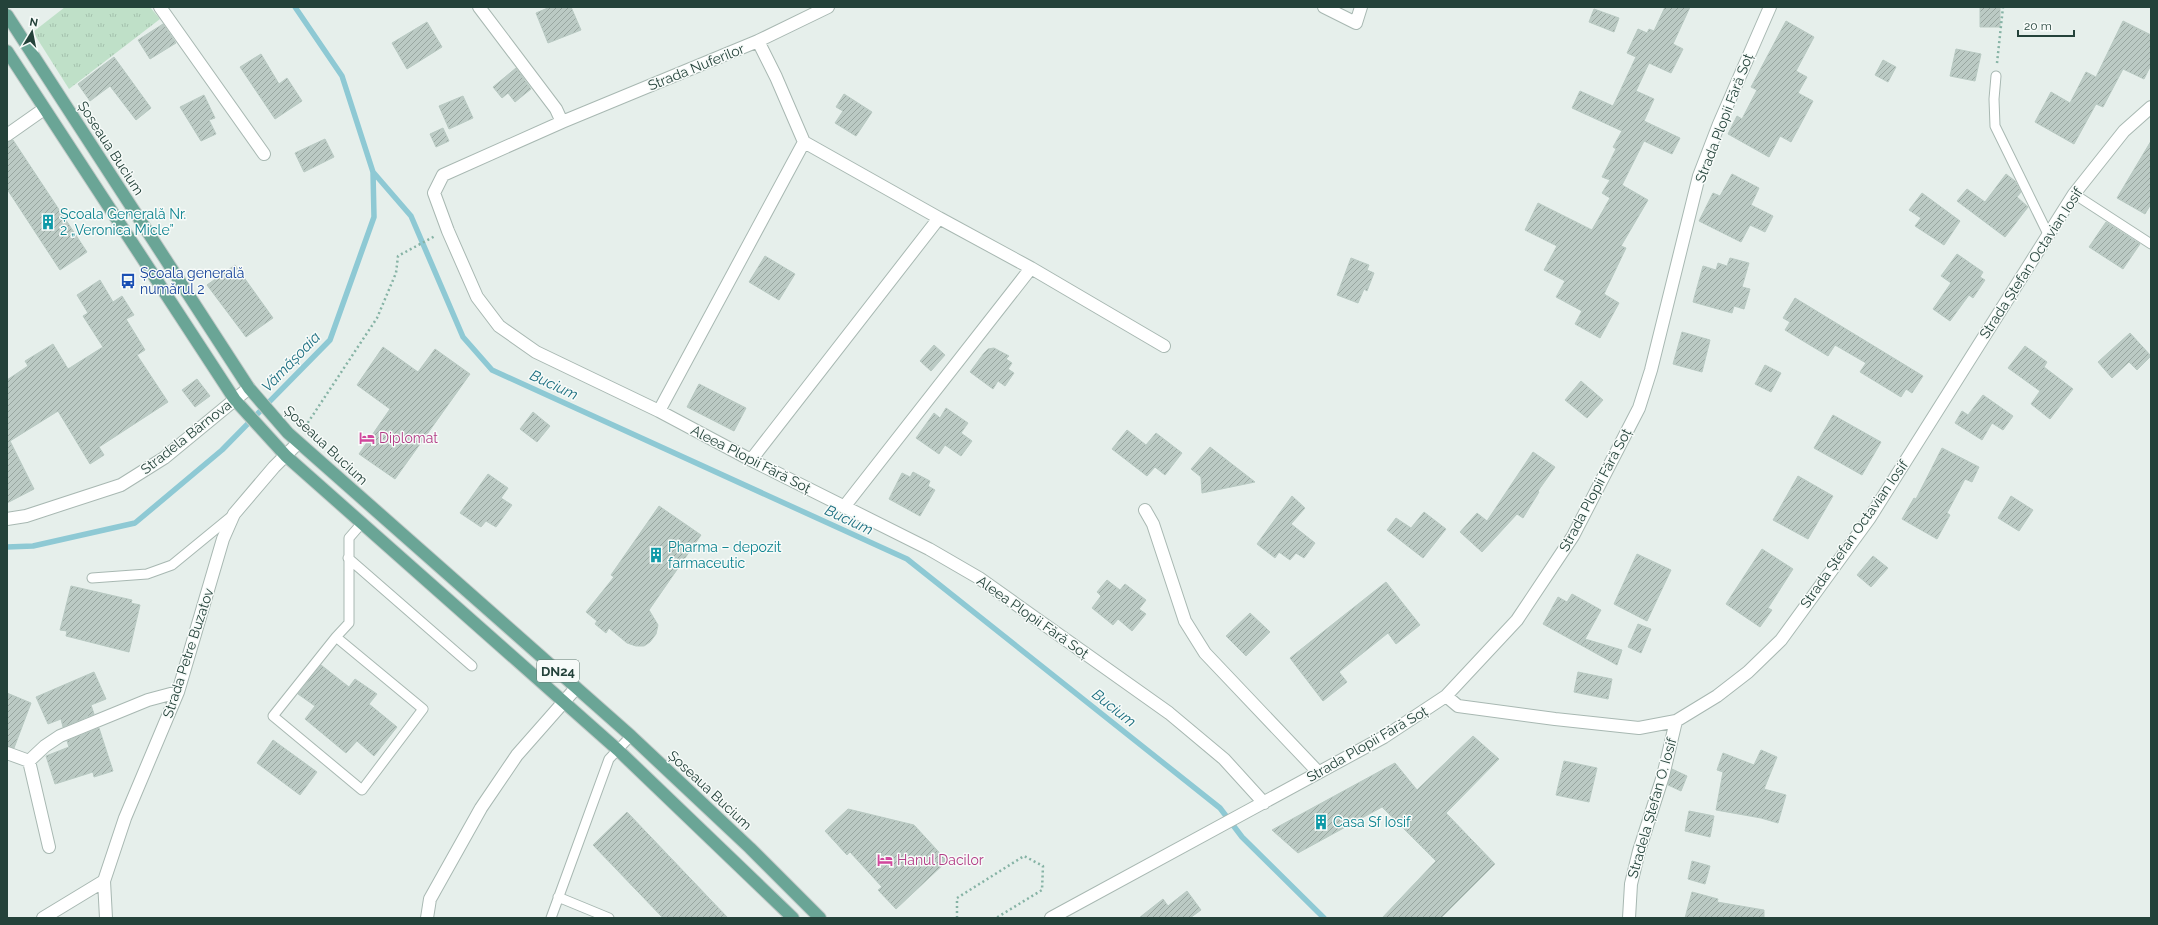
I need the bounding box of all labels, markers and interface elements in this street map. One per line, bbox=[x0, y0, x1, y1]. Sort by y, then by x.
north arrow bbox=[12, 12, 52, 52]
scale bar bbox=[2018, 12, 2074, 38]
text: N bbox=[28, 16, 39, 30]
text: 20 m bbox=[2024, 19, 2052, 33]
street label: Strada Nuferilor bbox=[646, 40, 746, 94]
street label: Strada Plopii Fără Soț bbox=[1692, 51, 1756, 185]
street label: Șoseaua Bucium bbox=[75, 98, 147, 198]
street label: Strada Ștefan Octavian Iosif bbox=[1976, 183, 2087, 342]
place label: Școala Generală Nr. 2 „Veronica Micle” bbox=[60, 206, 186, 238]
building icon: Școala Generală Nr. 2 „Veronica Micle” bbox=[39, 213, 57, 231]
place label: Școala generală numărul 2 bbox=[140, 265, 244, 297]
bus stop icon: Școala generală numărul 2 bbox=[119, 272, 137, 290]
water label: Vămășoaia bbox=[258, 328, 324, 396]
water label: Bucium bbox=[527, 366, 581, 404]
street label: Stradela Bârnova bbox=[138, 397, 234, 477]
street label: Șoseaua Bucium bbox=[281, 402, 371, 488]
street label: Aleea Plopii Fără Soț bbox=[688, 422, 814, 496]
street label: Strada Plopii Fără Soț bbox=[1556, 425, 1634, 554]
hotel icon: Diplomat bbox=[358, 429, 376, 447]
place label: Diplomat bbox=[379, 430, 438, 446]
street label: Strada Ștefan Octavian Iosif bbox=[1797, 456, 1912, 611]
water label: Bucium bbox=[822, 501, 876, 539]
place label: Pharma – depozit farmaceutic bbox=[668, 539, 782, 571]
building icon: Pharma – depozit farmaceutic bbox=[647, 546, 665, 564]
street label: Aleea Plopii Fără Soț bbox=[974, 572, 1092, 662]
street label: Strada Petre Buzatov bbox=[159, 586, 217, 720]
road number: DN24 bbox=[537, 660, 579, 682]
water label: Bucium bbox=[1088, 685, 1140, 731]
street label: Strada Plopii Fără Soț bbox=[1304, 703, 1431, 785]
street label: Stradela Ștefan O. Iosif bbox=[1624, 735, 1680, 880]
street label: Șoseaua Bucium bbox=[665, 747, 755, 833]
building icon: Casa Sf Iosif bbox=[1312, 813, 1330, 831]
place label: Casa Sf Iosif bbox=[1333, 814, 1412, 830]
hotel icon: Hanul Dacilor bbox=[876, 851, 894, 869]
place label: Hanul Dacilor bbox=[897, 852, 984, 868]

